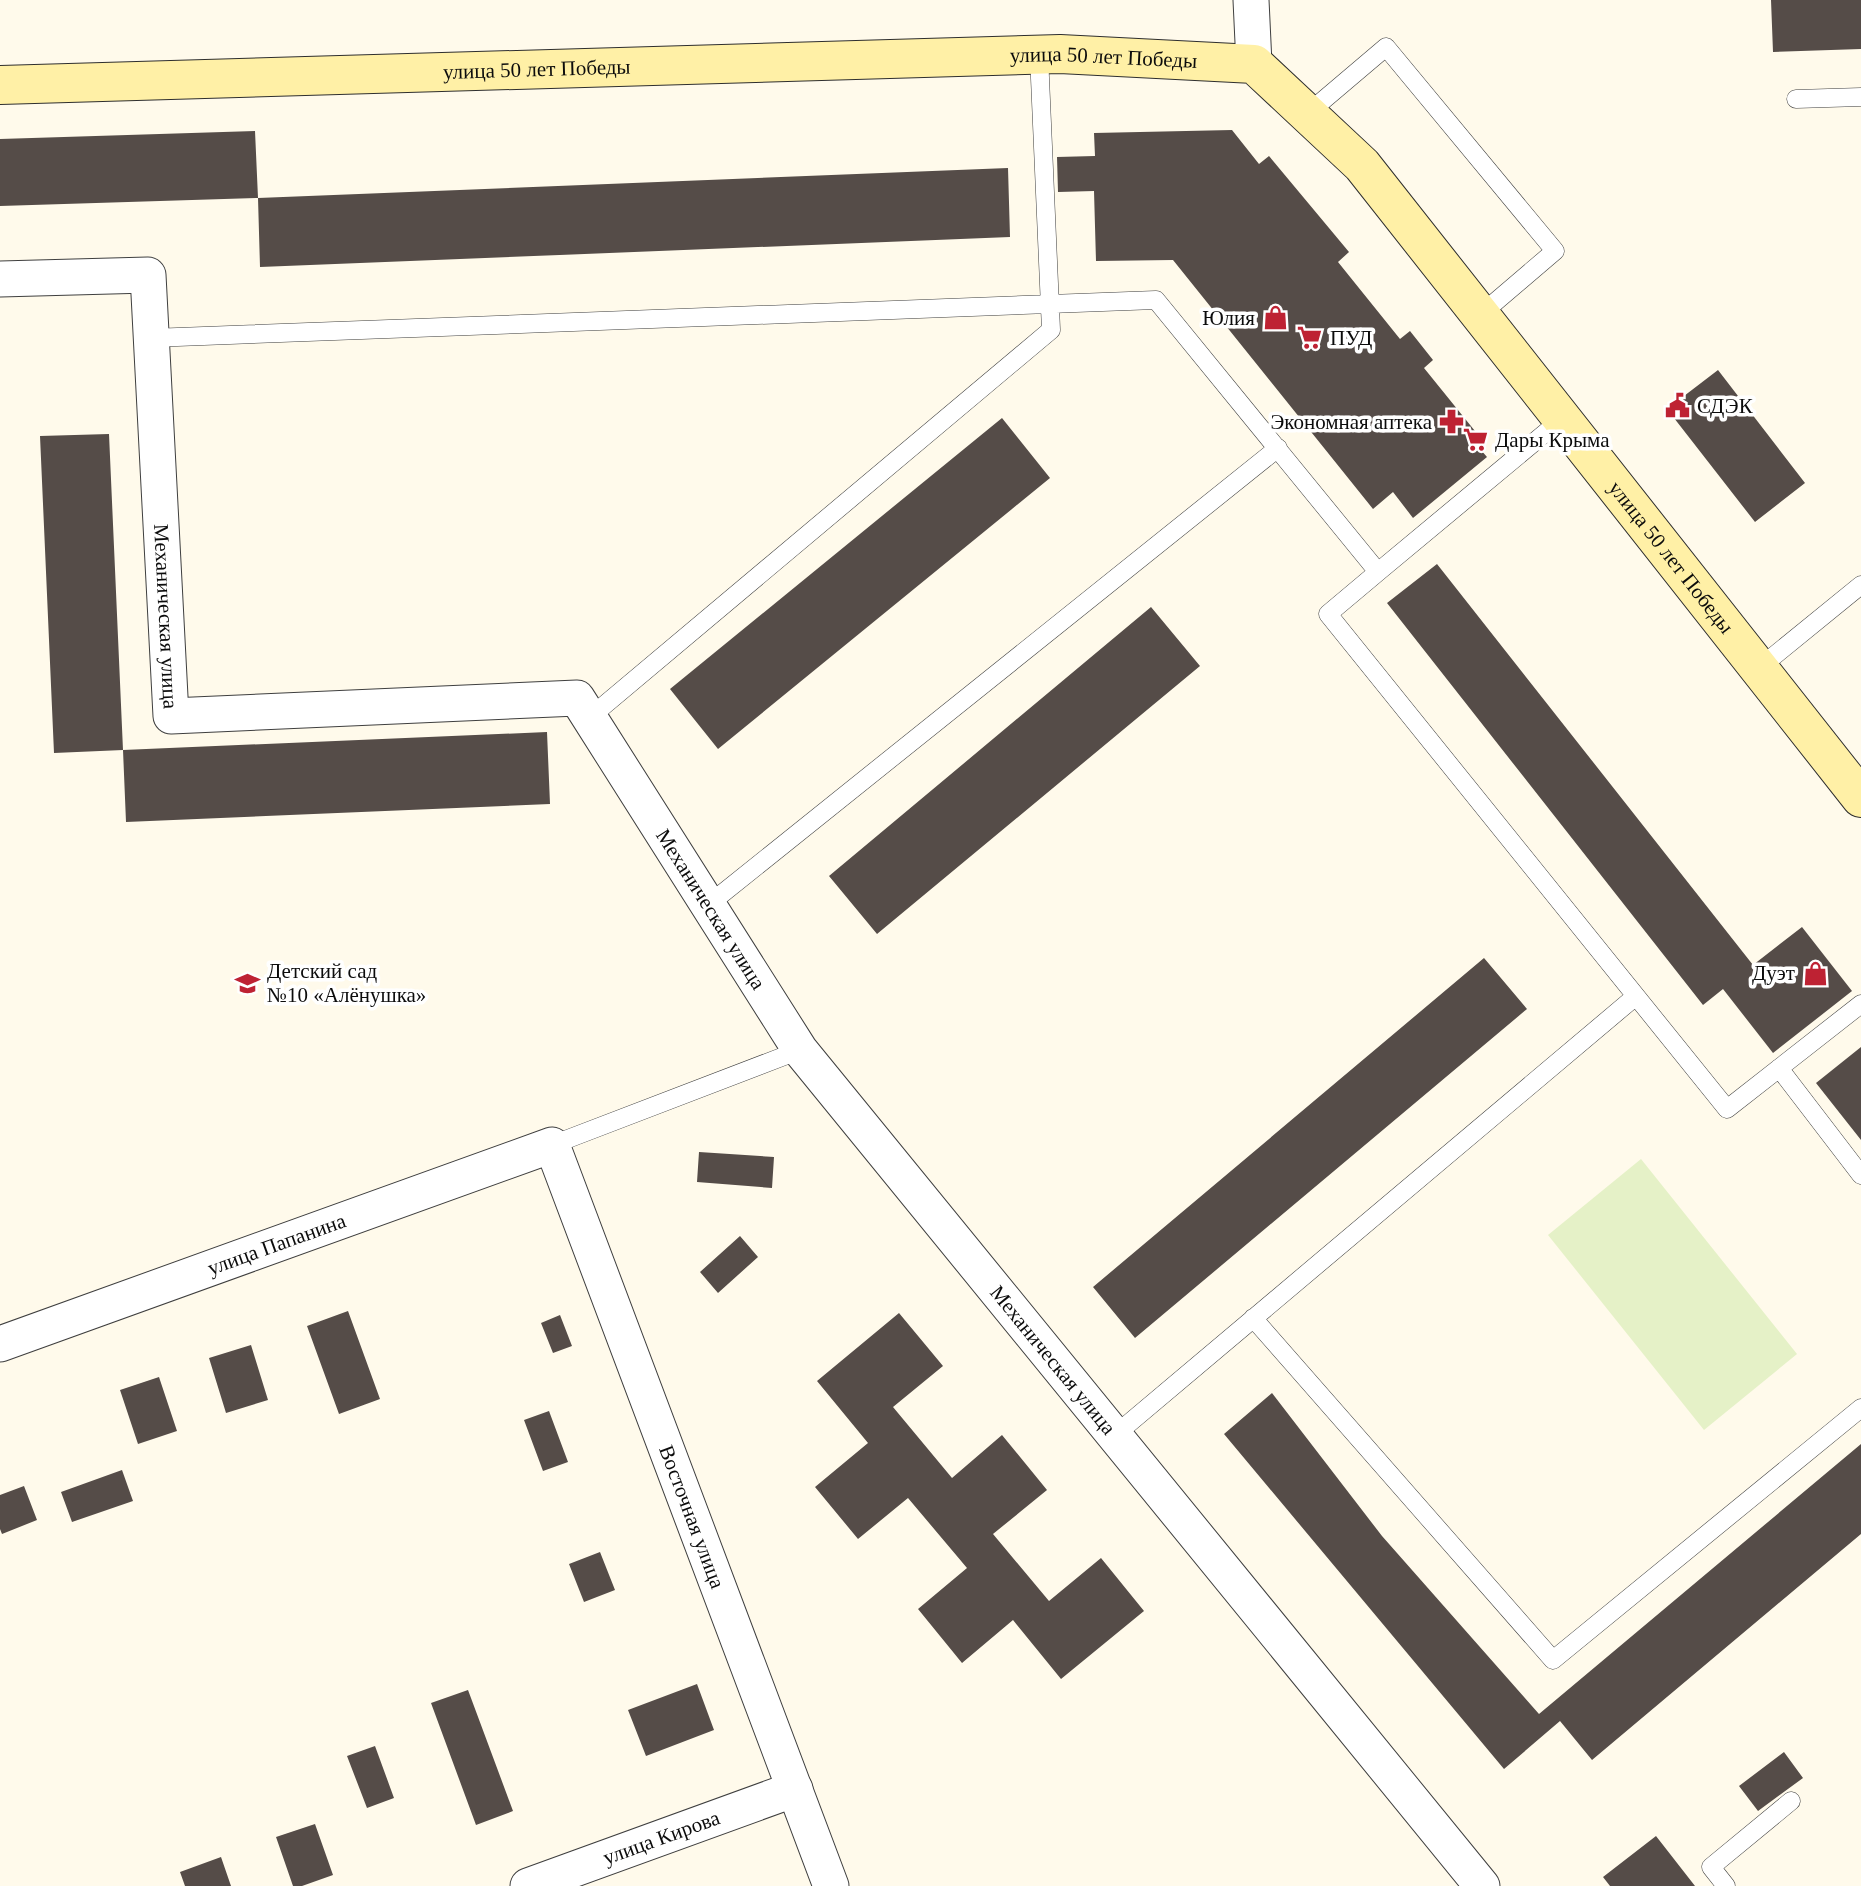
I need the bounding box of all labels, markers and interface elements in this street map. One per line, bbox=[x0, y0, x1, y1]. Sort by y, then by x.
street label: улица 50 лет Победы bbox=[1009, 42, 1198, 73]
street label: улица 50 лет Победы bbox=[443, 55, 631, 84]
shop icon: Юлия bbox=[1261, 304, 1289, 332]
place label: Юлия bbox=[1202, 306, 1255, 330]
supermarket icon: ПУД bbox=[1296, 324, 1324, 352]
place label: ПУД bbox=[1330, 326, 1372, 350]
public building icon: СДЭК bbox=[1663, 392, 1691, 420]
place label: СДЭК bbox=[1697, 394, 1754, 418]
pharmacy icon: Экономная аптека bbox=[1438, 408, 1466, 436]
place label: Экономная аптека bbox=[1270, 410, 1433, 434]
supermarket icon: Дары Крыма bbox=[1461, 426, 1489, 454]
place label: Дары Крыма bbox=[1495, 428, 1610, 452]
street label: улица 50 лет Победы bbox=[1604, 476, 1739, 638]
street label: Механическая улица bbox=[149, 523, 183, 710]
street label: Механическая улица bbox=[651, 824, 771, 994]
place label: Детский сад №10 «Алёнушка» bbox=[267, 959, 426, 1007]
shop icon: Дуэт bbox=[1801, 959, 1829, 987]
place label: Дуэт bbox=[1752, 961, 1795, 985]
school or university icon: Детский сад №10 «Алёнушка» bbox=[233, 969, 261, 997]
street label: улица Папанина bbox=[204, 1208, 349, 1280]
street label: Механическая улица bbox=[985, 1281, 1121, 1440]
street label: Восточная улица bbox=[654, 1442, 730, 1592]
street label: улица Кирова bbox=[600, 1805, 724, 1870]

